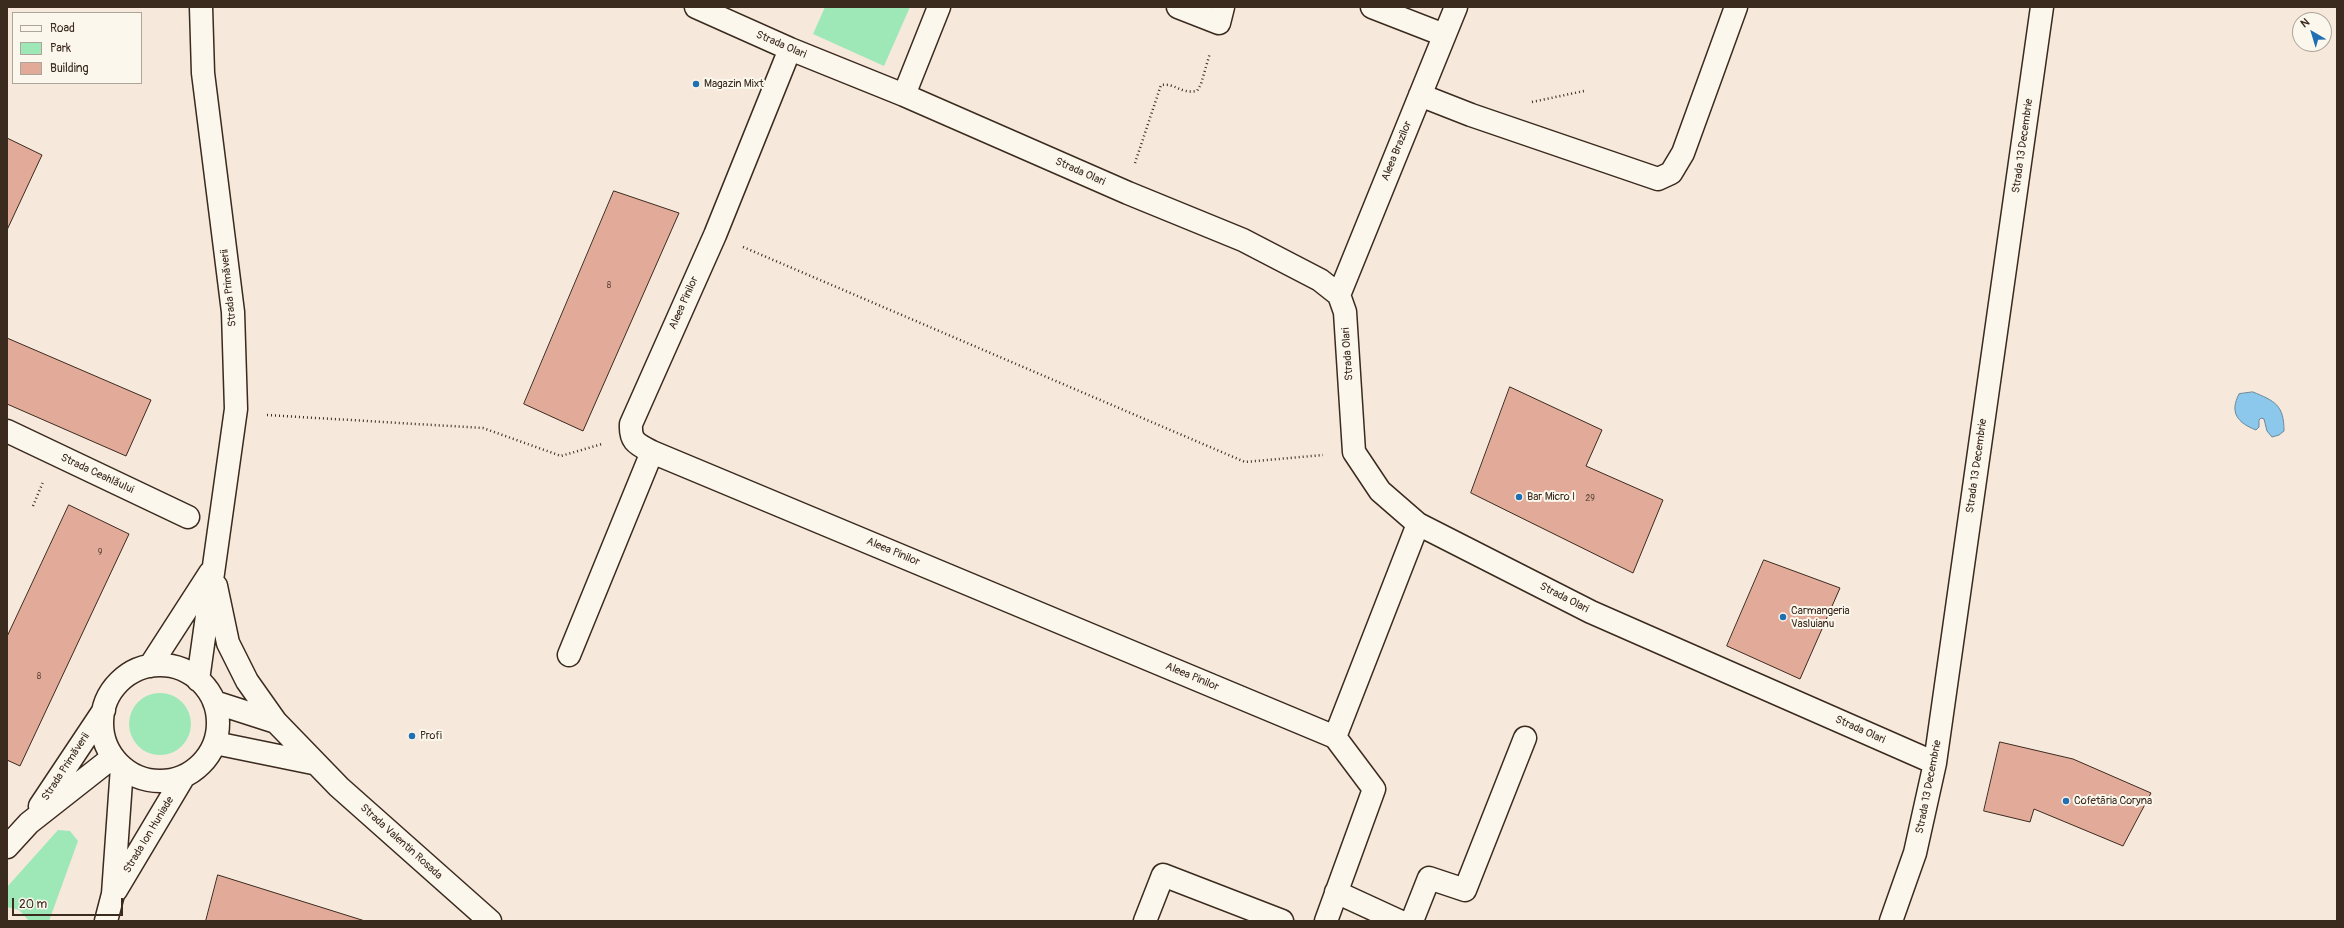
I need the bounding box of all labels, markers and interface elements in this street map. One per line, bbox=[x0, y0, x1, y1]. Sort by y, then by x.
legend bbox=[12, 12, 142, 84]
north arrow bbox=[2292, 12, 2332, 52]
text: N bbox=[2298, 16, 2312, 30]
text: Road bbox=[50, 21, 75, 36]
street label: Strada Olari bbox=[754, 28, 808, 62]
text: Park bbox=[50, 41, 71, 56]
text: Building bbox=[50, 61, 89, 76]
place label: Magazin Mixt bbox=[704, 77, 764, 91]
marker: Magazin Mixt bbox=[691, 79, 701, 89]
street label: Strada 13 Decembrie bbox=[2010, 98, 2036, 194]
street label: Aleea Brazilor bbox=[1379, 119, 1415, 183]
street label: Strada Olari bbox=[1053, 155, 1107, 189]
street label: Strada Primăverii bbox=[218, 249, 240, 327]
street label: Aleea Pinilor bbox=[666, 274, 702, 332]
house number: 8 bbox=[607, 281, 611, 291]
street label: Strada Olari bbox=[1340, 327, 1356, 381]
street label: Strada 13 Decembrie bbox=[1964, 418, 1990, 514]
street label: Strada Ceahlăului bbox=[58, 451, 136, 497]
place label: Bar Micro I bbox=[1527, 490, 1575, 504]
marker: Bar Micro I bbox=[1514, 492, 1524, 502]
house number: 29 bbox=[1585, 494, 1595, 504]
street label: Aleea Pinilor bbox=[864, 535, 922, 569]
house number: 9 bbox=[98, 548, 102, 558]
street label: Strada Olari bbox=[1537, 580, 1591, 616]
place label: Carmangeria Vasluianu bbox=[1791, 604, 1850, 630]
marker: Carmangeria Vasluianu bbox=[1778, 612, 1788, 622]
street label: Aleea Pinilor bbox=[1163, 660, 1221, 694]
house number: 8 bbox=[37, 672, 41, 682]
street label: Strada Olari bbox=[1833, 713, 1887, 747]
place label: Profi bbox=[420, 729, 442, 743]
street label: Strada Primăverii bbox=[39, 731, 93, 803]
marker: Profi bbox=[407, 731, 417, 741]
street label: Strada 13 Decembrie bbox=[1913, 739, 1945, 835]
street label: Strada Ion Huniade bbox=[121, 794, 177, 876]
place label: Cofetăria Coryna bbox=[2074, 794, 2152, 808]
marker: Cofetăria Coryna bbox=[2061, 796, 2071, 806]
street label: Strada Valentin Rosada bbox=[357, 802, 445, 882]
scale bar bbox=[14, 890, 125, 916]
text: 20 m bbox=[19, 897, 47, 912]

